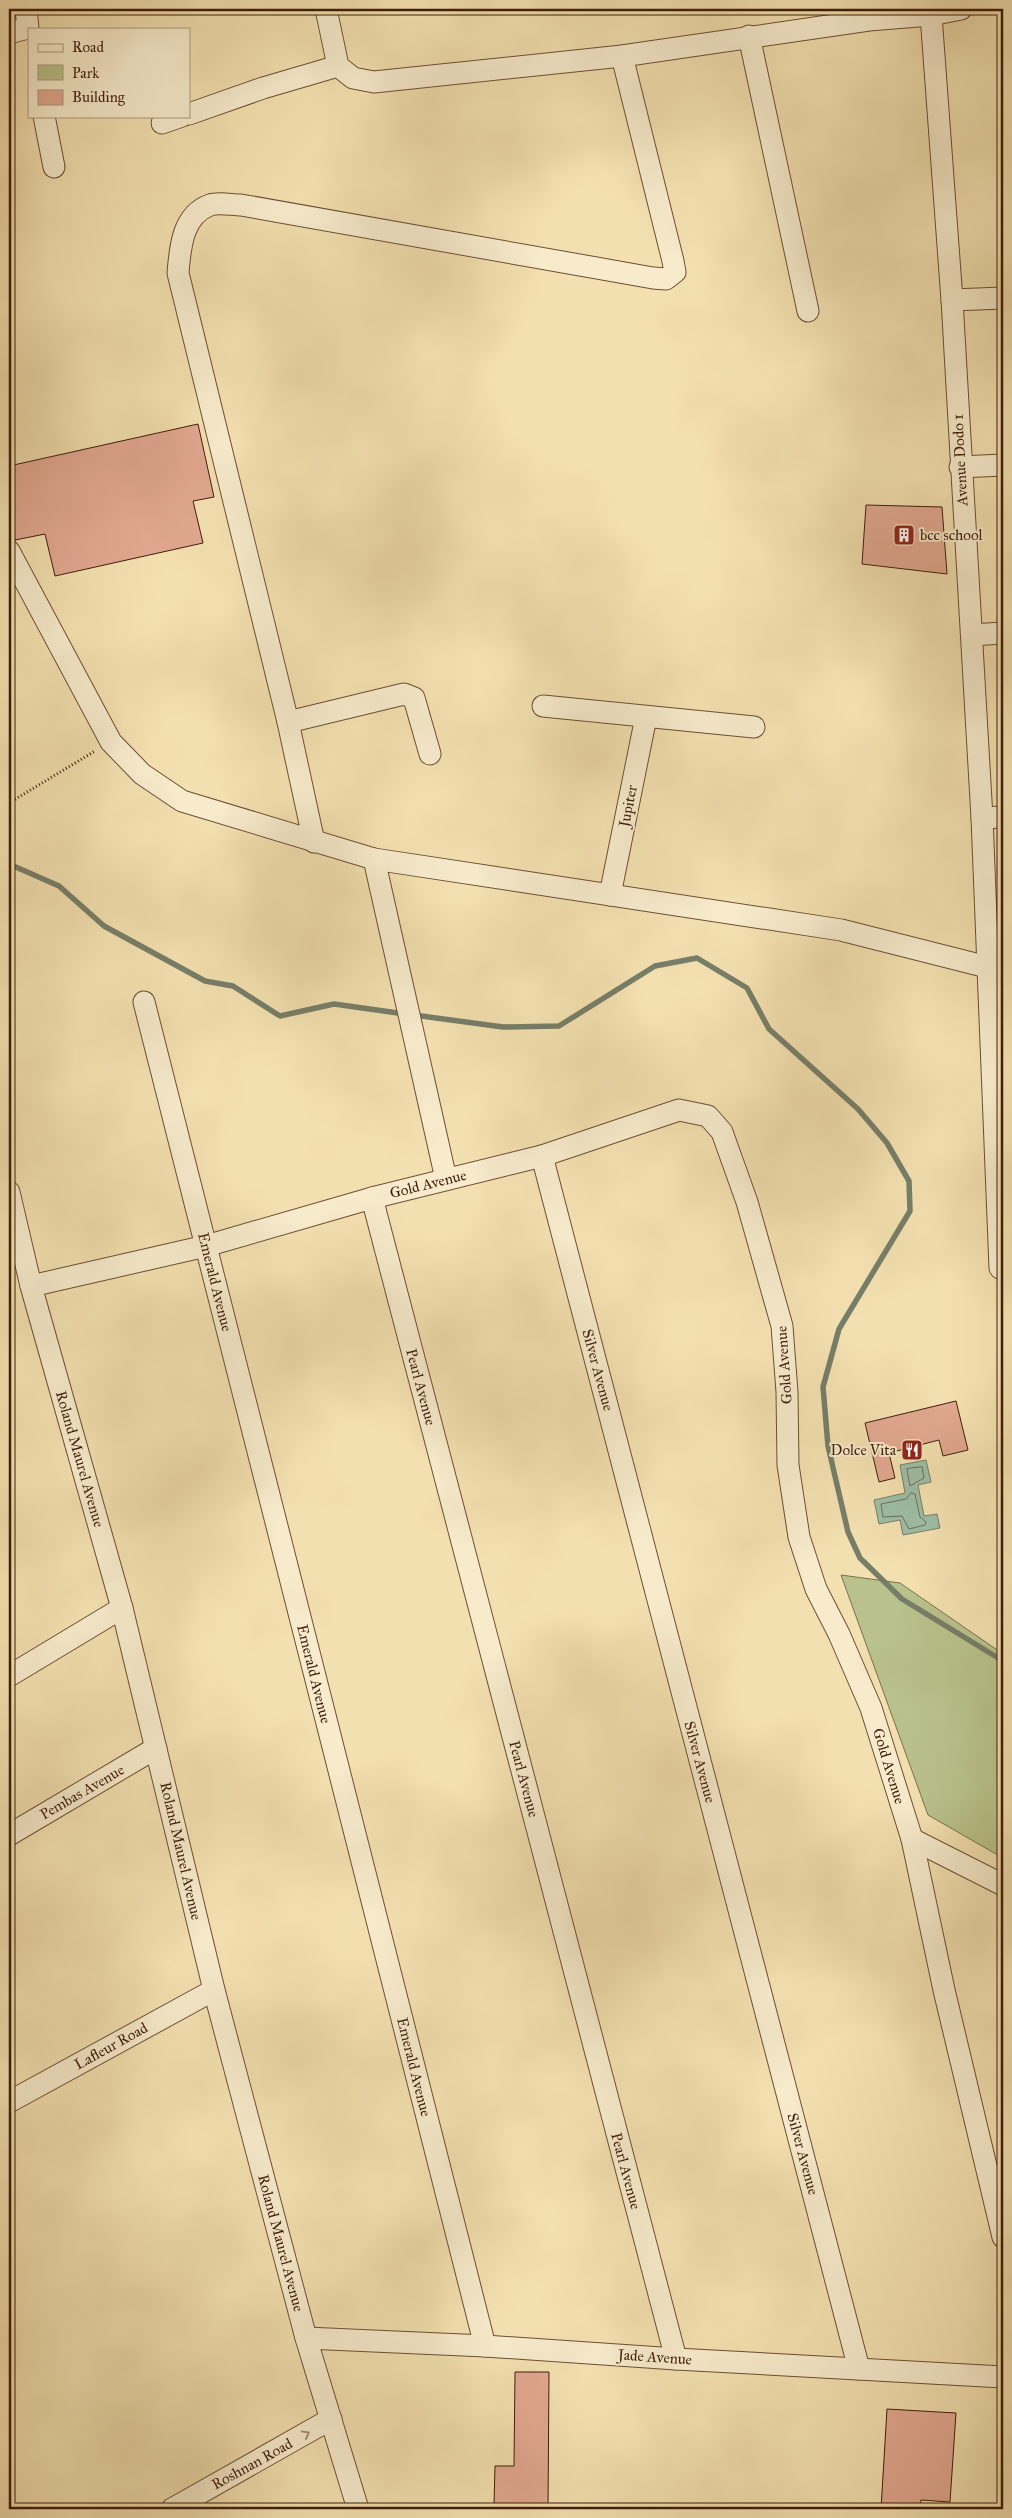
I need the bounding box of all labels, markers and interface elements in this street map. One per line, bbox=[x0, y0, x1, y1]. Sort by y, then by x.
legend bbox=[28, 28, 190, 118]
text: Road bbox=[72, 38, 104, 56]
text: Park bbox=[72, 64, 99, 82]
text: Building bbox=[72, 88, 126, 106]
street label: Avenue Dodo 1 bbox=[949, 413, 971, 507]
building icon: bcc school bbox=[892, 523, 916, 547]
place label: bcc school bbox=[920, 526, 984, 544]
street label: Jupiter bbox=[615, 783, 642, 831]
street label: Gold Avenue bbox=[388, 1166, 468, 1202]
street label: Emerald Avenue bbox=[194, 1231, 236, 1333]
street label: Gold Avenue bbox=[772, 1325, 796, 1405]
street label: Silver Avenue bbox=[578, 1327, 618, 1413]
street label: Pearl Avenue bbox=[402, 1347, 440, 1427]
street label: Roland Maurel Avenue bbox=[52, 1389, 108, 1529]
restaurant icon: Dolce Vita bbox=[900, 1438, 924, 1462]
place label: Dolce Vita bbox=[831, 1441, 897, 1459]
street label: Emerald Avenue bbox=[293, 1623, 335, 1725]
street label: Silver Avenue bbox=[680, 1719, 720, 1805]
street label: Gold Avenue bbox=[869, 1726, 909, 1806]
street label: Pearl Avenue bbox=[505, 1739, 543, 1819]
street label: Pembas Avenue bbox=[37, 1761, 127, 1823]
street label: Roland Maurel Avenue bbox=[156, 1780, 206, 1922]
street label: Emerald Avenue bbox=[393, 2016, 435, 2118]
street label: Lafleur Road bbox=[71, 2018, 151, 2073]
street label: Silver Avenue bbox=[783, 2111, 823, 2197]
street label: Pearl Avenue bbox=[607, 2131, 645, 2211]
street label: Roland Maurel Avenue bbox=[254, 2172, 308, 2314]
street label: Jade Avenue bbox=[615, 2345, 693, 2370]
one-way arrow bbox=[301, 2430, 310, 2440]
street label: Roshnan Road bbox=[208, 2434, 296, 2494]

